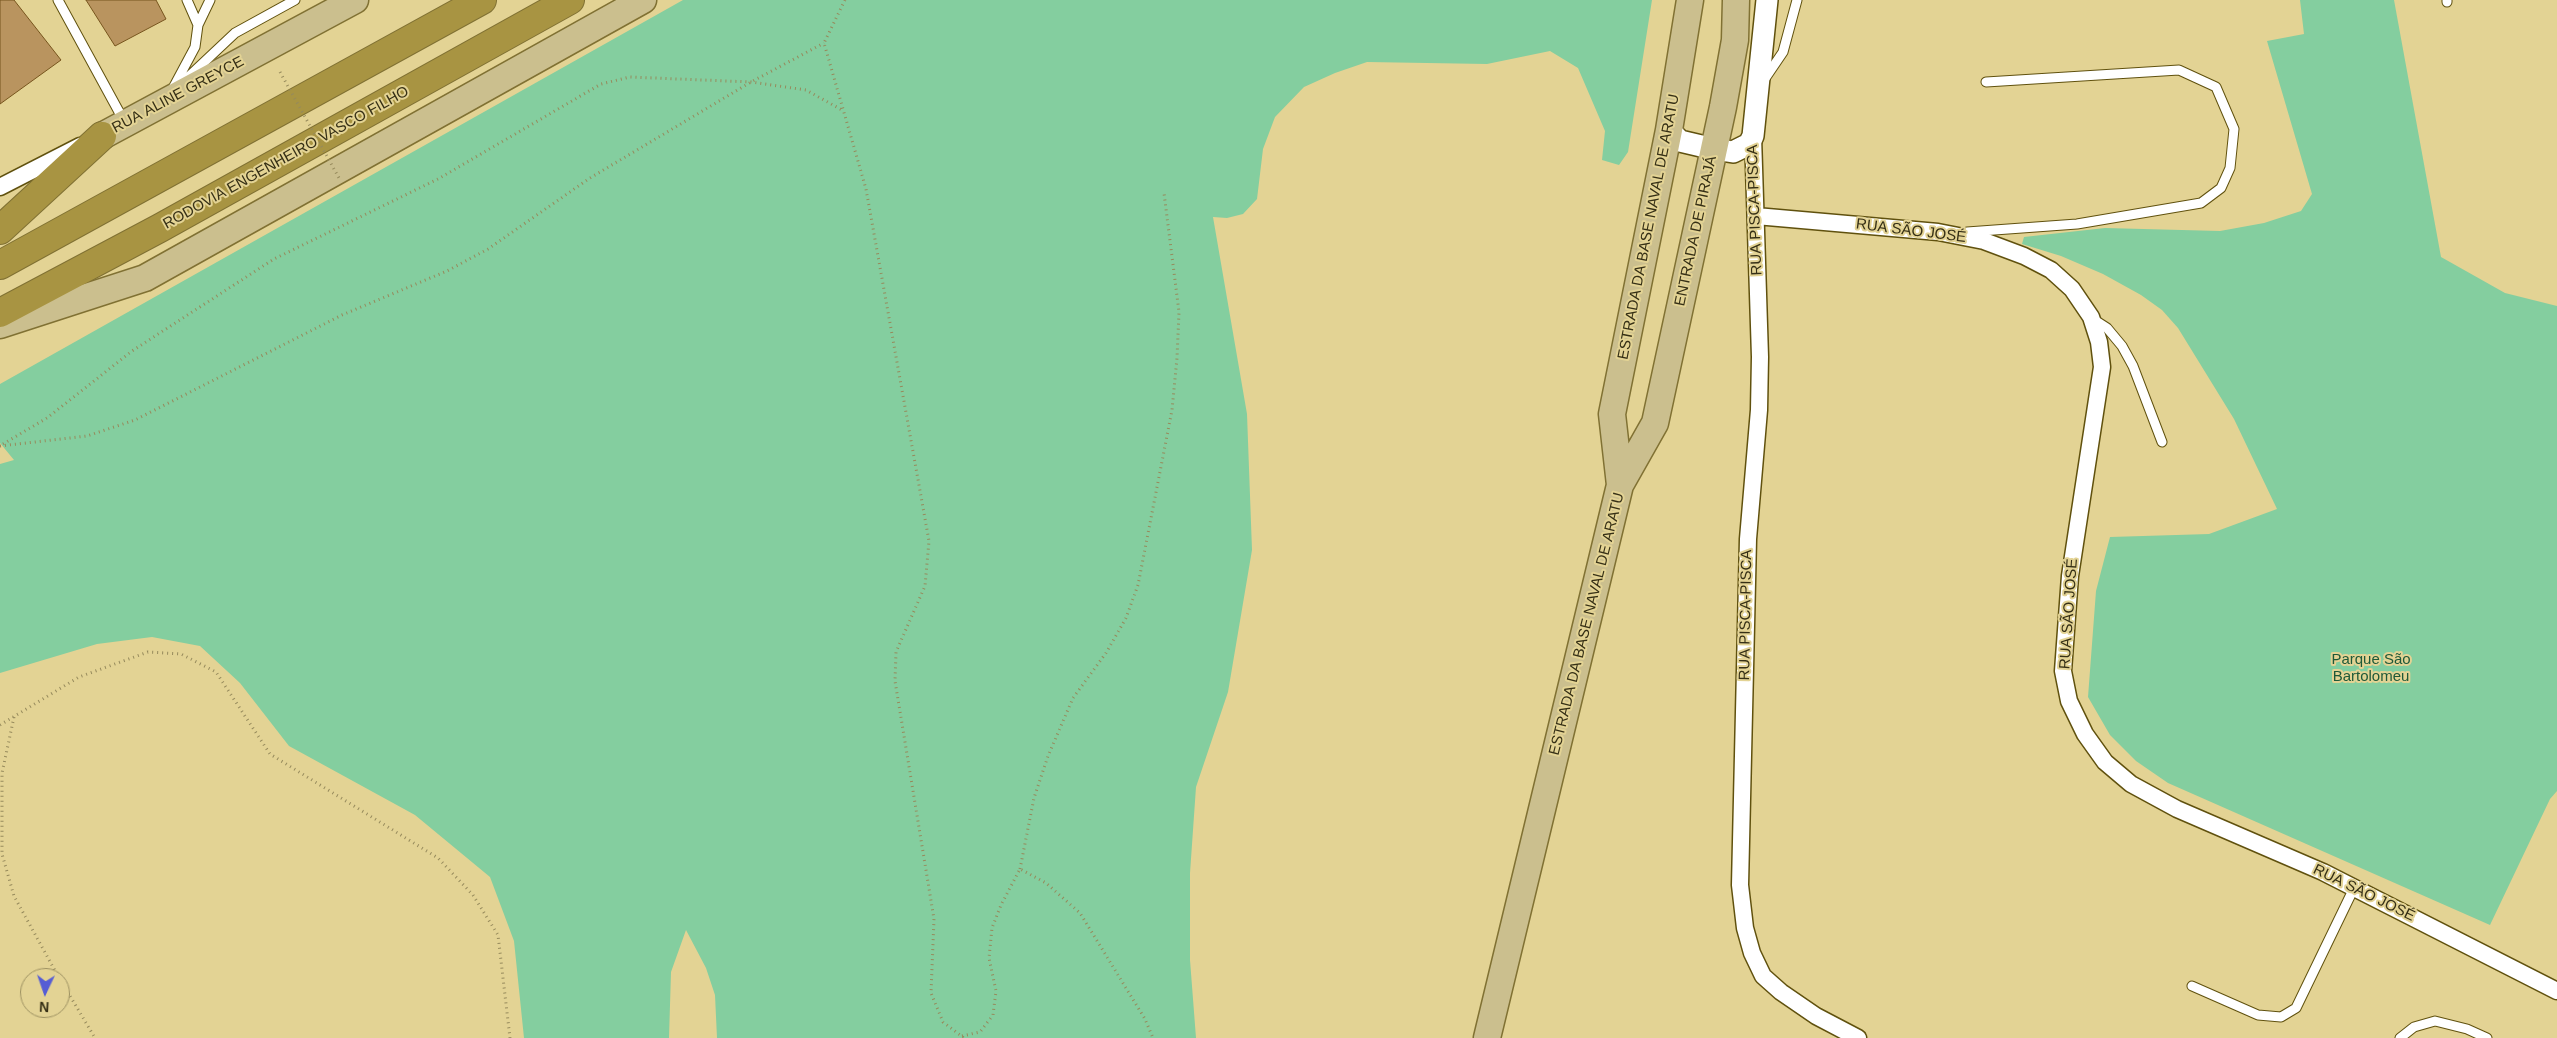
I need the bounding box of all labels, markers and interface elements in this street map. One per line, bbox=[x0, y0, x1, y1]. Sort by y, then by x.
street label: RUA ALINE GREYCE bbox=[109, 53, 247, 137]
street label: RODOVIA ENGENHEIRO VASCO FILHO bbox=[160, 83, 412, 233]
street label: ESTRADA DA BASE NAVAL DE ARATU bbox=[1614, 93, 1684, 361]
street label: RUA PISCA-PISCA bbox=[1744, 144, 1766, 276]
street label: ENTRADA DE PIRAJÁ bbox=[1671, 154, 1721, 308]
street label: RUA SÃO JOSÉ bbox=[1855, 215, 1967, 247]
street label: ESTRADA DA BASE NAVAL DE ARATU bbox=[1546, 491, 1628, 757]
street label: RUA PISCA-PISCA bbox=[1736, 549, 1756, 681]
street label: RUA SÃO JOSÉ bbox=[2056, 558, 2082, 670]
park label: Parque São Bartolomeu bbox=[2331, 651, 2411, 686]
street label: RUA SÃO JOSÉ bbox=[2310, 861, 2418, 925]
north arrow bbox=[20, 968, 70, 1018]
text: N bbox=[39, 999, 50, 1015]

